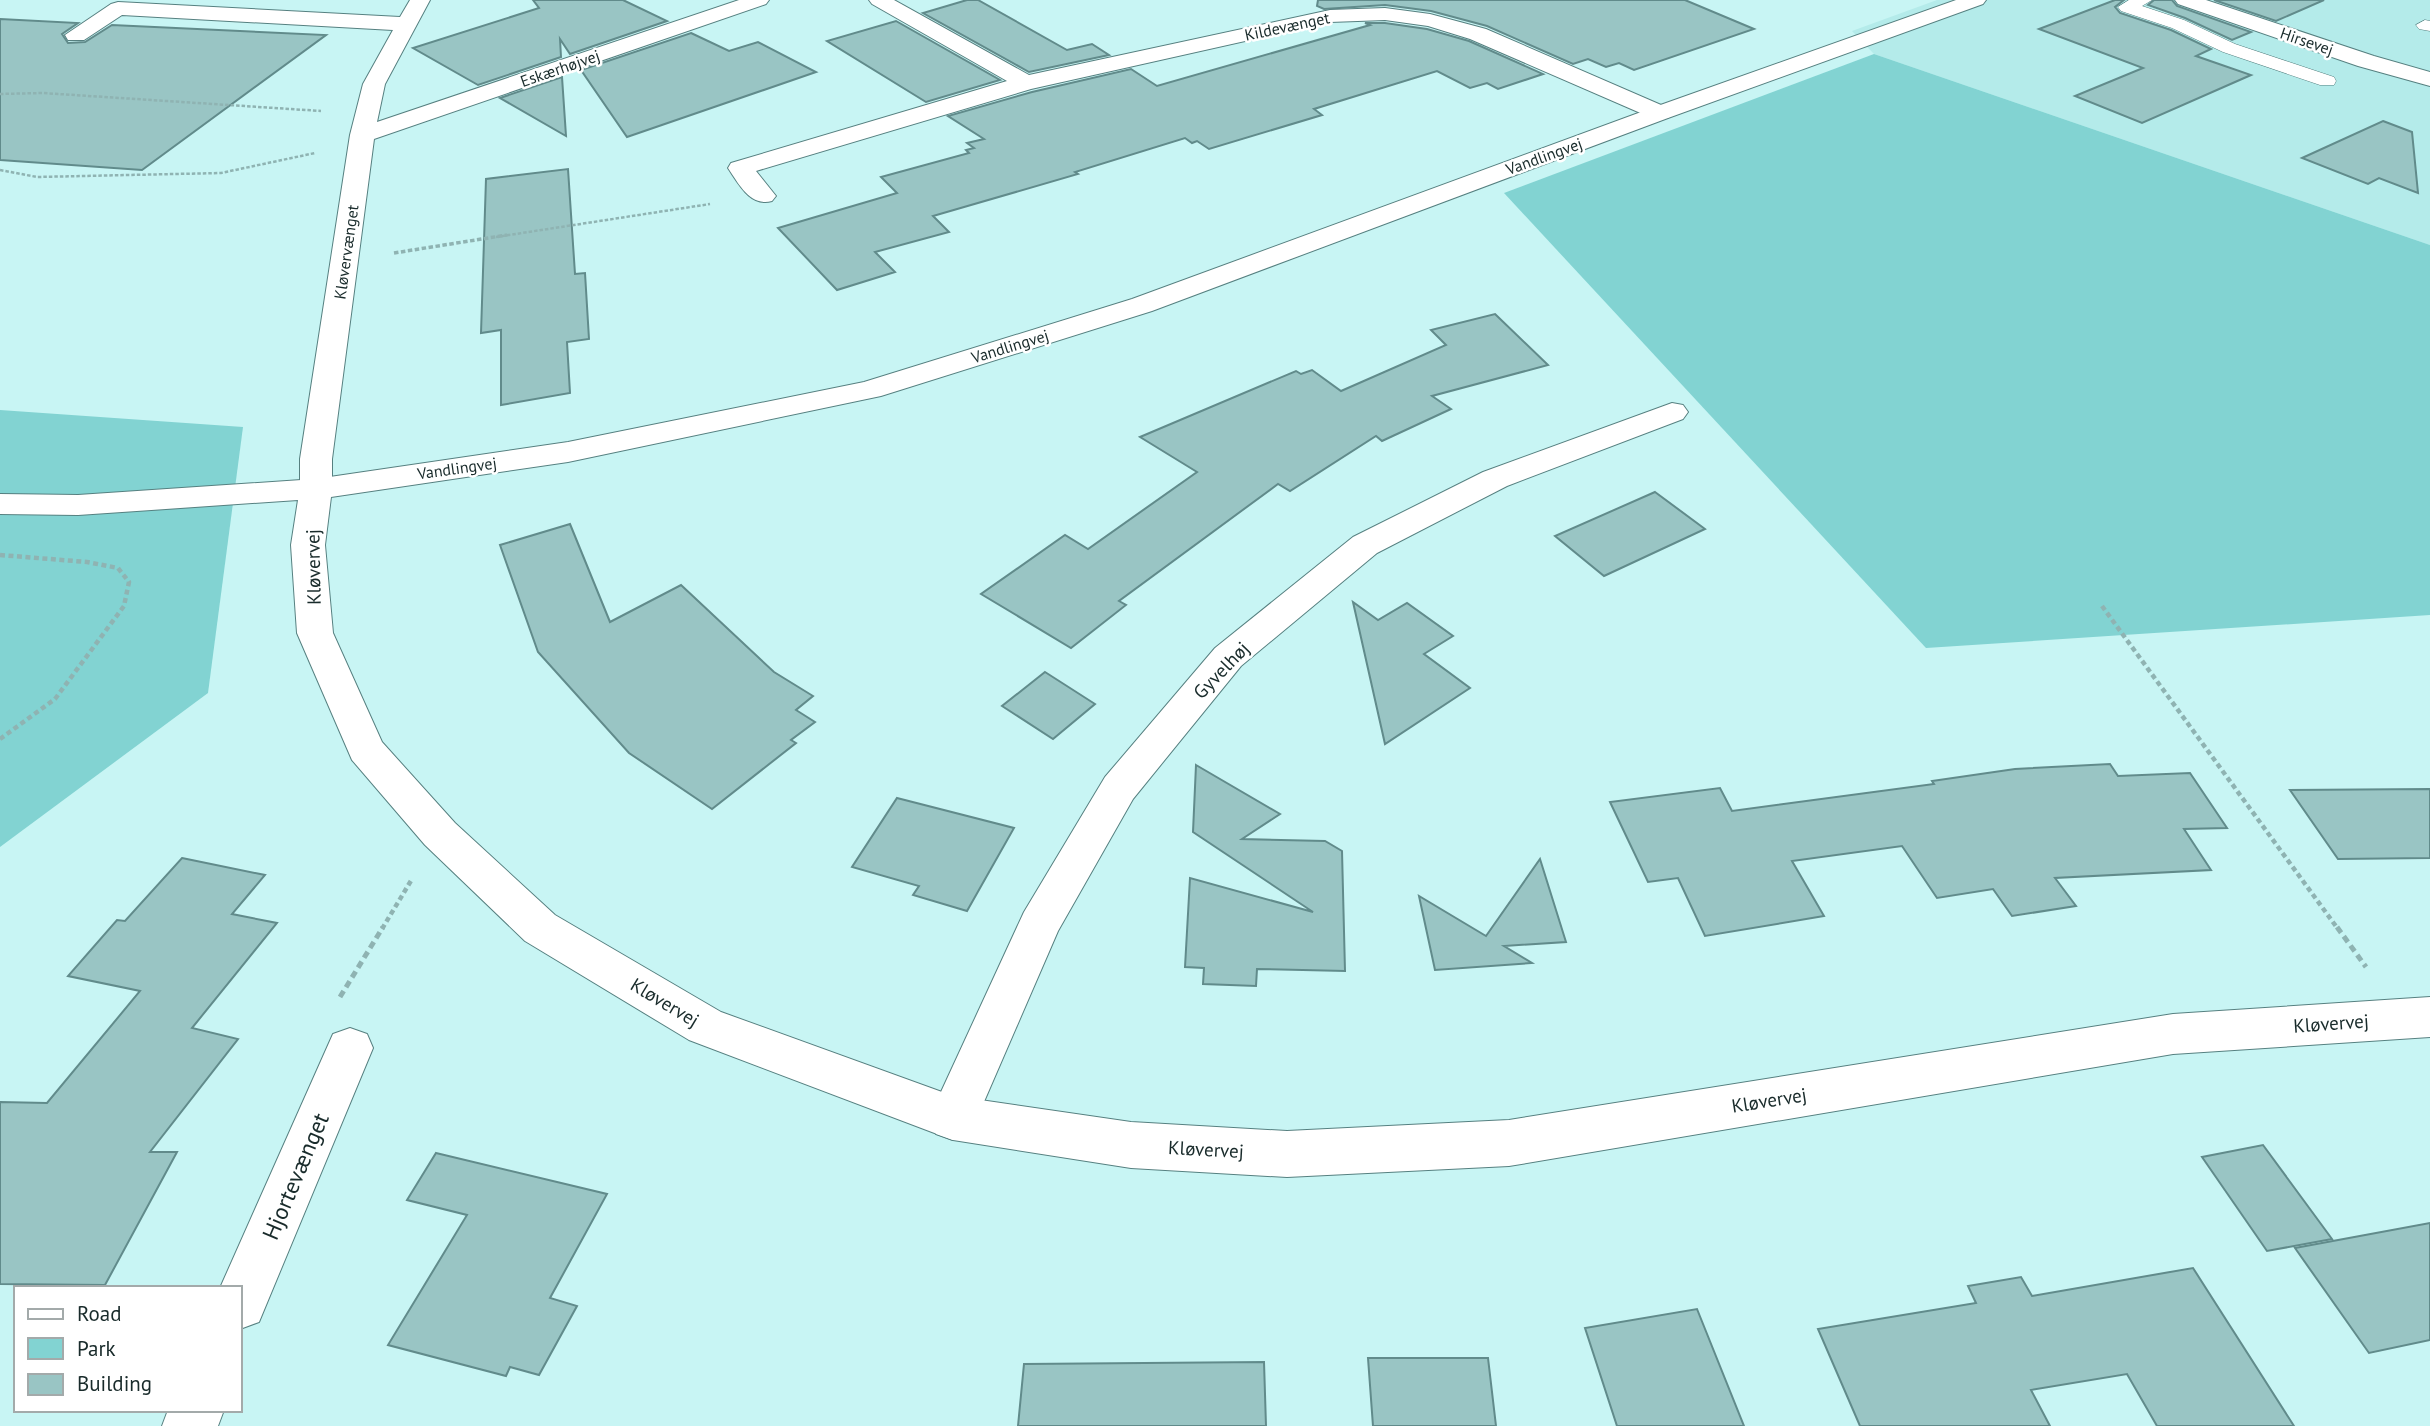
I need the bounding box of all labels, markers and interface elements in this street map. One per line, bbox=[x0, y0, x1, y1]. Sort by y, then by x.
street label: Kildevænget bbox=[1243, 7, 1332, 45]
street label: Hirsevej bbox=[2278, 23, 2336, 59]
street label: Eskærhøjvej bbox=[518, 45, 602, 91]
street label: Vandlingvej bbox=[1502, 133, 1585, 179]
street label: Kløvervænget bbox=[329, 203, 363, 301]
street label: Vandlingvej bbox=[968, 325, 1051, 368]
street label: Vandlingvej bbox=[415, 453, 498, 484]
street label: Kløvervej bbox=[300, 529, 326, 605]
street label: Gyvelhøj bbox=[1188, 636, 1254, 704]
street label: Kløvervej bbox=[626, 972, 704, 1032]
street label: Kløvervej bbox=[2292, 1008, 2370, 1038]
street label: Kløvervej bbox=[1730, 1082, 1808, 1118]
street label: Hjortevænget bbox=[255, 1108, 335, 1244]
street label: Kløvervej bbox=[1168, 1135, 1244, 1163]
legend bbox=[14, 1286, 242, 1412]
text: Road bbox=[77, 1300, 121, 1327]
text: Park bbox=[77, 1335, 116, 1362]
text: Building bbox=[77, 1370, 152, 1397]

